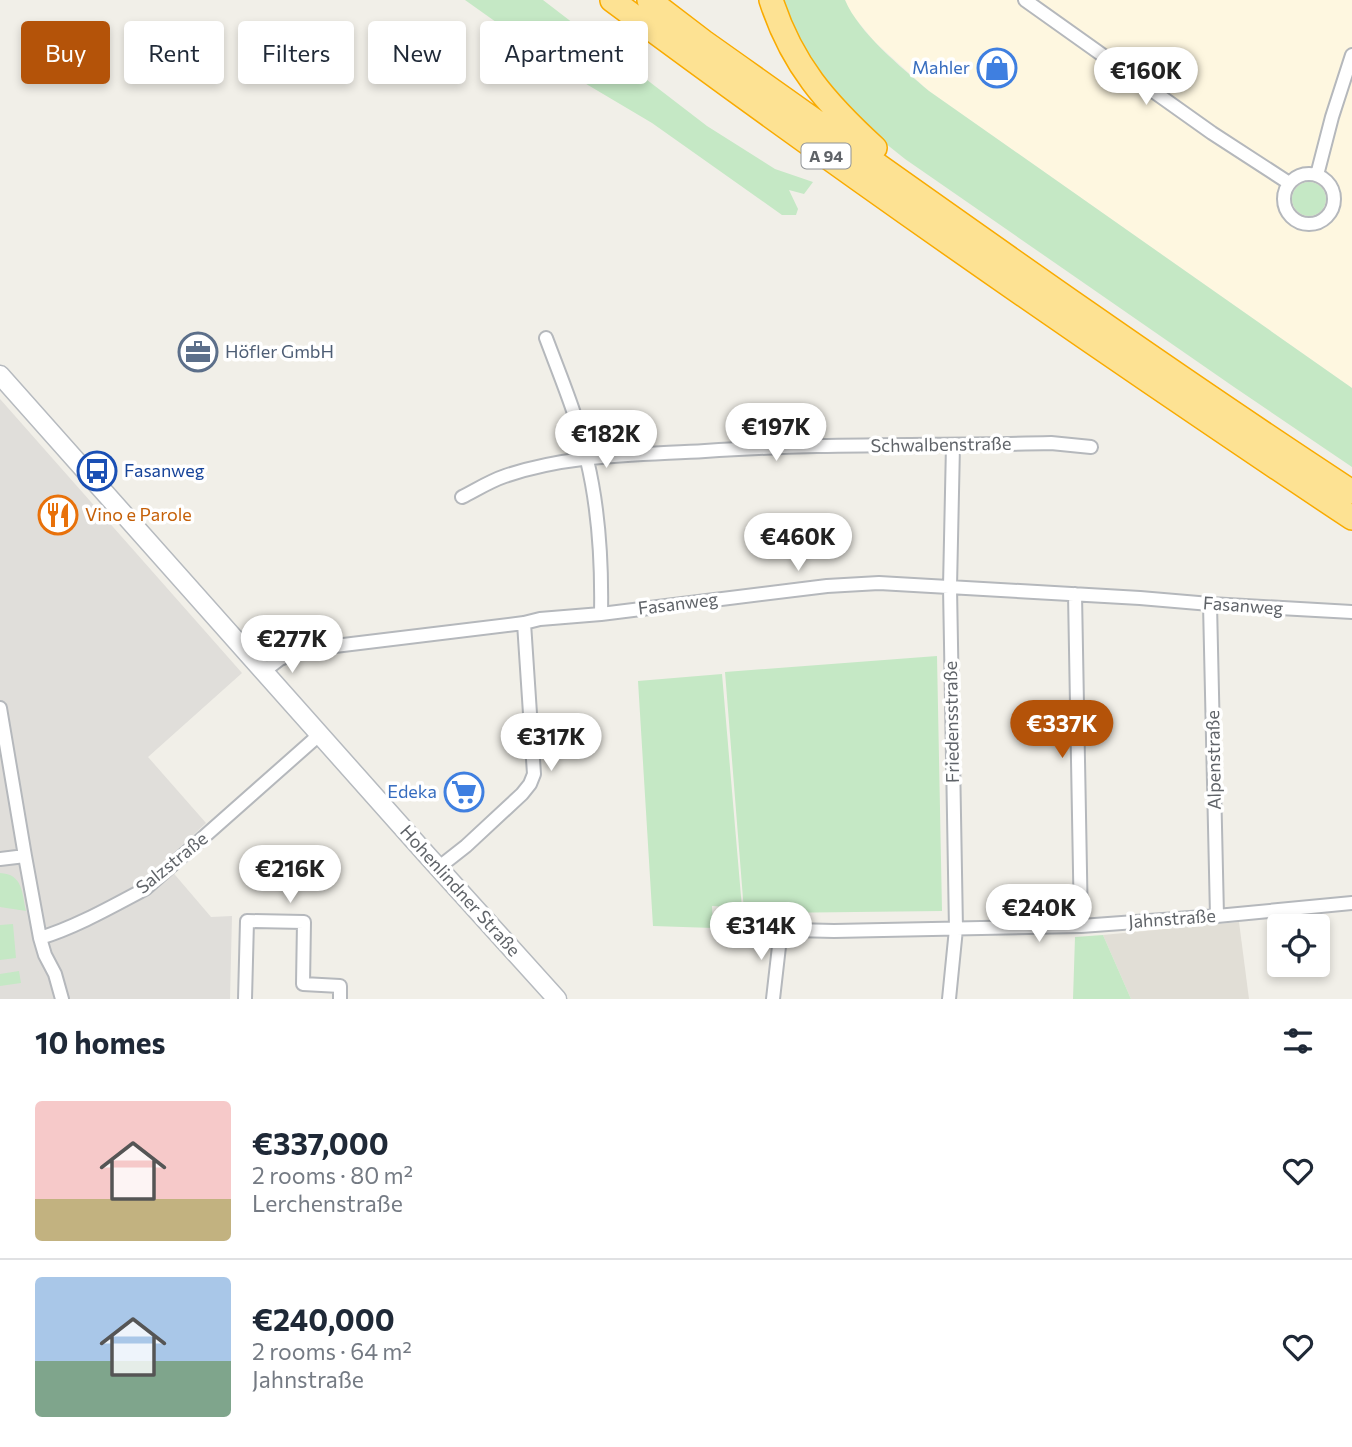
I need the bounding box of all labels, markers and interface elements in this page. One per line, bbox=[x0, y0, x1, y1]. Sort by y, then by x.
chip: Buy bbox=[21, 21, 110, 84]
chip: Rent bbox=[124, 21, 224, 84]
chip: Filters bbox=[238, 21, 354, 84]
chip: New bbox=[368, 21, 466, 84]
chip: Apartment bbox=[480, 21, 648, 84]
shop icon: Mahler bbox=[976, 47, 1018, 89]
pin: €160K bbox=[1097, 48, 1195, 107]
place label: Mahler bbox=[912, 56, 970, 78]
text: €160K bbox=[1110, 56, 1182, 84]
road number: A 94 bbox=[802, 144, 850, 168]
office icon: Höfler GmbH bbox=[177, 331, 219, 373]
place label: Höfler GmbH bbox=[225, 340, 334, 362]
pin: €197K bbox=[727, 404, 825, 463]
pin: €182K bbox=[557, 410, 655, 470]
text: €197K bbox=[741, 412, 811, 440]
text: €182K bbox=[571, 419, 641, 447]
street label: Schwalbenstraße bbox=[871, 432, 1011, 456]
bus stop icon: Fasanweg bbox=[76, 450, 118, 492]
place label: Fasanweg bbox=[124, 459, 205, 481]
restaurant icon: Vino e Parole bbox=[37, 494, 79, 536]
place label: Vino e Parole bbox=[85, 503, 192, 525]
pin: €460K bbox=[749, 514, 847, 573]
text: €460K bbox=[760, 522, 836, 550]
street label: Fasanweg bbox=[637, 587, 719, 619]
street label: Fasanweg bbox=[1202, 591, 1284, 619]
pin: €277K bbox=[243, 616, 341, 675]
text: €277K bbox=[257, 624, 327, 652]
street label: Friedensstraße bbox=[939, 661, 963, 783]
pin: €337K bbox=[1013, 700, 1111, 760]
text: €337K bbox=[1026, 709, 1098, 737]
street label: Alpenstraße bbox=[1201, 710, 1225, 810]
pin: €317K bbox=[502, 714, 600, 773]
text: €317K bbox=[517, 722, 585, 750]
supermarket icon: Edeka bbox=[443, 771, 485, 813]
place label: Edeka bbox=[387, 780, 437, 802]
street label: Hohenlindner Straße bbox=[396, 820, 526, 961]
street label: Salzstraße bbox=[131, 827, 212, 898]
pin: €216K bbox=[241, 846, 339, 905]
text: €216K bbox=[255, 854, 325, 882]
pin: €240K bbox=[990, 884, 1088, 944]
text: €240K bbox=[1002, 893, 1076, 921]
pin: €314K bbox=[712, 902, 810, 962]
street label: Jahnstraße bbox=[1127, 904, 1216, 932]
text: €314K bbox=[726, 911, 796, 939]
map controls bbox=[1267, 914, 1330, 977]
button: locate bbox=[1267, 914, 1330, 977]
icon: filters bbox=[1279, 1022, 1317, 1060]
text: 10 homes bbox=[35, 1023, 165, 1060]
text: €337,000 bbox=[252, 1124, 389, 1161]
icon: home bbox=[91, 1129, 175, 1213]
icon: heart bbox=[1279, 1152, 1317, 1190]
text: 2 rooms · 80 m² bbox=[252, 1161, 413, 1189]
text: Lerchenstraße bbox=[252, 1189, 403, 1217]
text: €240,000 bbox=[252, 1300, 395, 1337]
icon: home bbox=[91, 1305, 175, 1389]
icon: heart bbox=[1279, 1328, 1317, 1366]
text: 2 rooms · 64 m² bbox=[252, 1337, 412, 1365]
text: Jahnstraße bbox=[252, 1365, 364, 1393]

